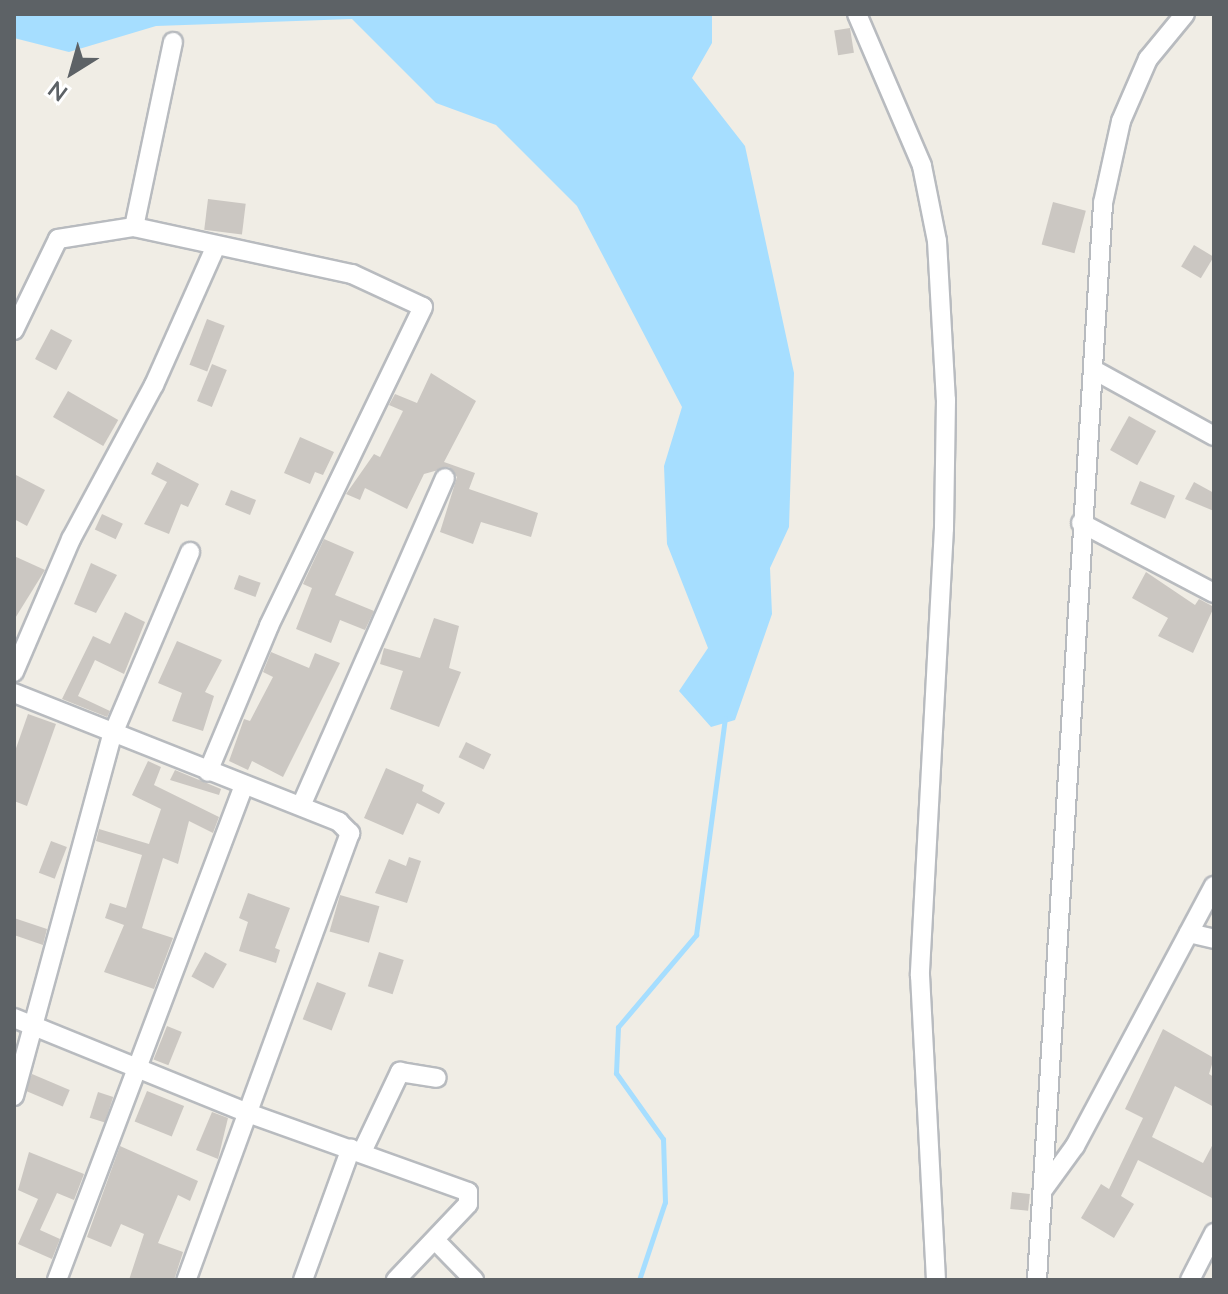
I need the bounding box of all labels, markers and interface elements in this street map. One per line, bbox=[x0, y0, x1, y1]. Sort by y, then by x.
north arrow bbox=[32, 32, 112, 112]
text: N bbox=[42, 76, 72, 107]

